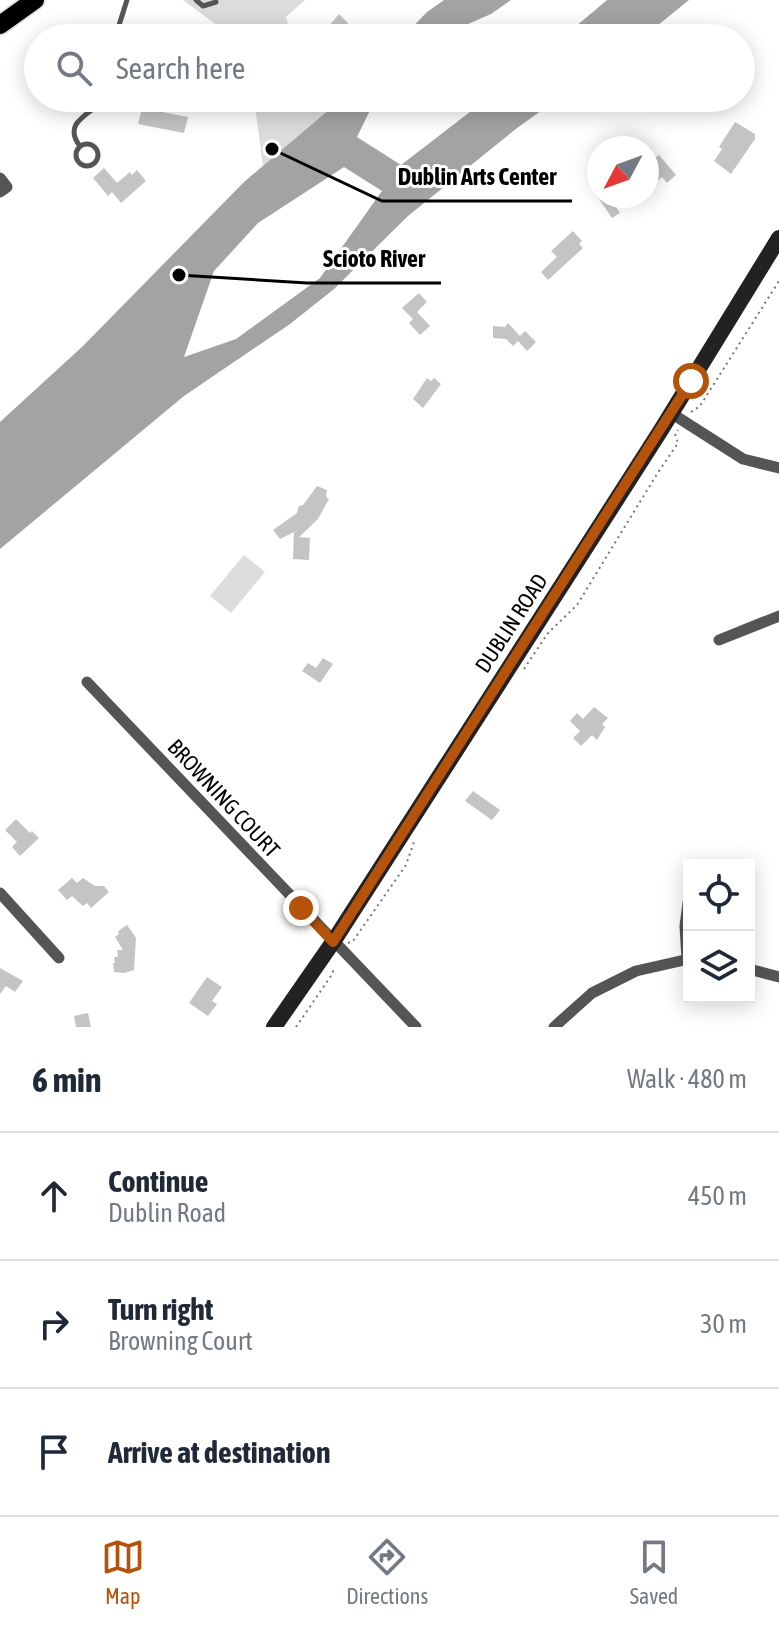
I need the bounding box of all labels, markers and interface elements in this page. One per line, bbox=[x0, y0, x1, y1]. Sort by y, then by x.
search box bbox=[24, 24, 755, 112]
icon: search bbox=[52, 46, 96, 90]
text: Search here bbox=[116, 51, 245, 85]
north arrow bbox=[587, 136, 659, 208]
callout: Dublin Arts Center bbox=[382, 153, 572, 201]
text: Dublin Arts Center bbox=[398, 163, 557, 190]
callout: Scioto River bbox=[307, 235, 441, 283]
text: Scioto River bbox=[323, 245, 426, 272]
route start bbox=[673, 363, 709, 399]
street label: DUBLIN ROAD bbox=[469, 569, 553, 677]
street label: BROWNING COURT bbox=[163, 734, 286, 863]
map controls bbox=[683, 859, 755, 1003]
button: locate bbox=[683, 859, 755, 931]
route end bbox=[283, 890, 319, 926]
button: layers bbox=[683, 931, 755, 1003]
text: 6 min bbox=[32, 1060, 101, 1099]
text: Walk · 480 m bbox=[627, 1064, 747, 1094]
text: Continue bbox=[108, 1164, 208, 1198]
icon: ahead bbox=[32, 1174, 76, 1218]
text: 450 m bbox=[688, 1181, 747, 1211]
text: Dublin Road bbox=[108, 1198, 226, 1228]
text: Turn right bbox=[108, 1292, 214, 1326]
icon: right bbox=[32, 1302, 76, 1346]
text: 30 m bbox=[700, 1309, 747, 1339]
text: Browning Court bbox=[108, 1326, 253, 1356]
icon: arrive bbox=[32, 1430, 76, 1474]
text: Arrive at destination bbox=[108, 1435, 330, 1469]
tab: Map bbox=[101, 1535, 145, 1609]
tab: Directions bbox=[346, 1535, 428, 1609]
tab: Saved bbox=[630, 1535, 678, 1609]

